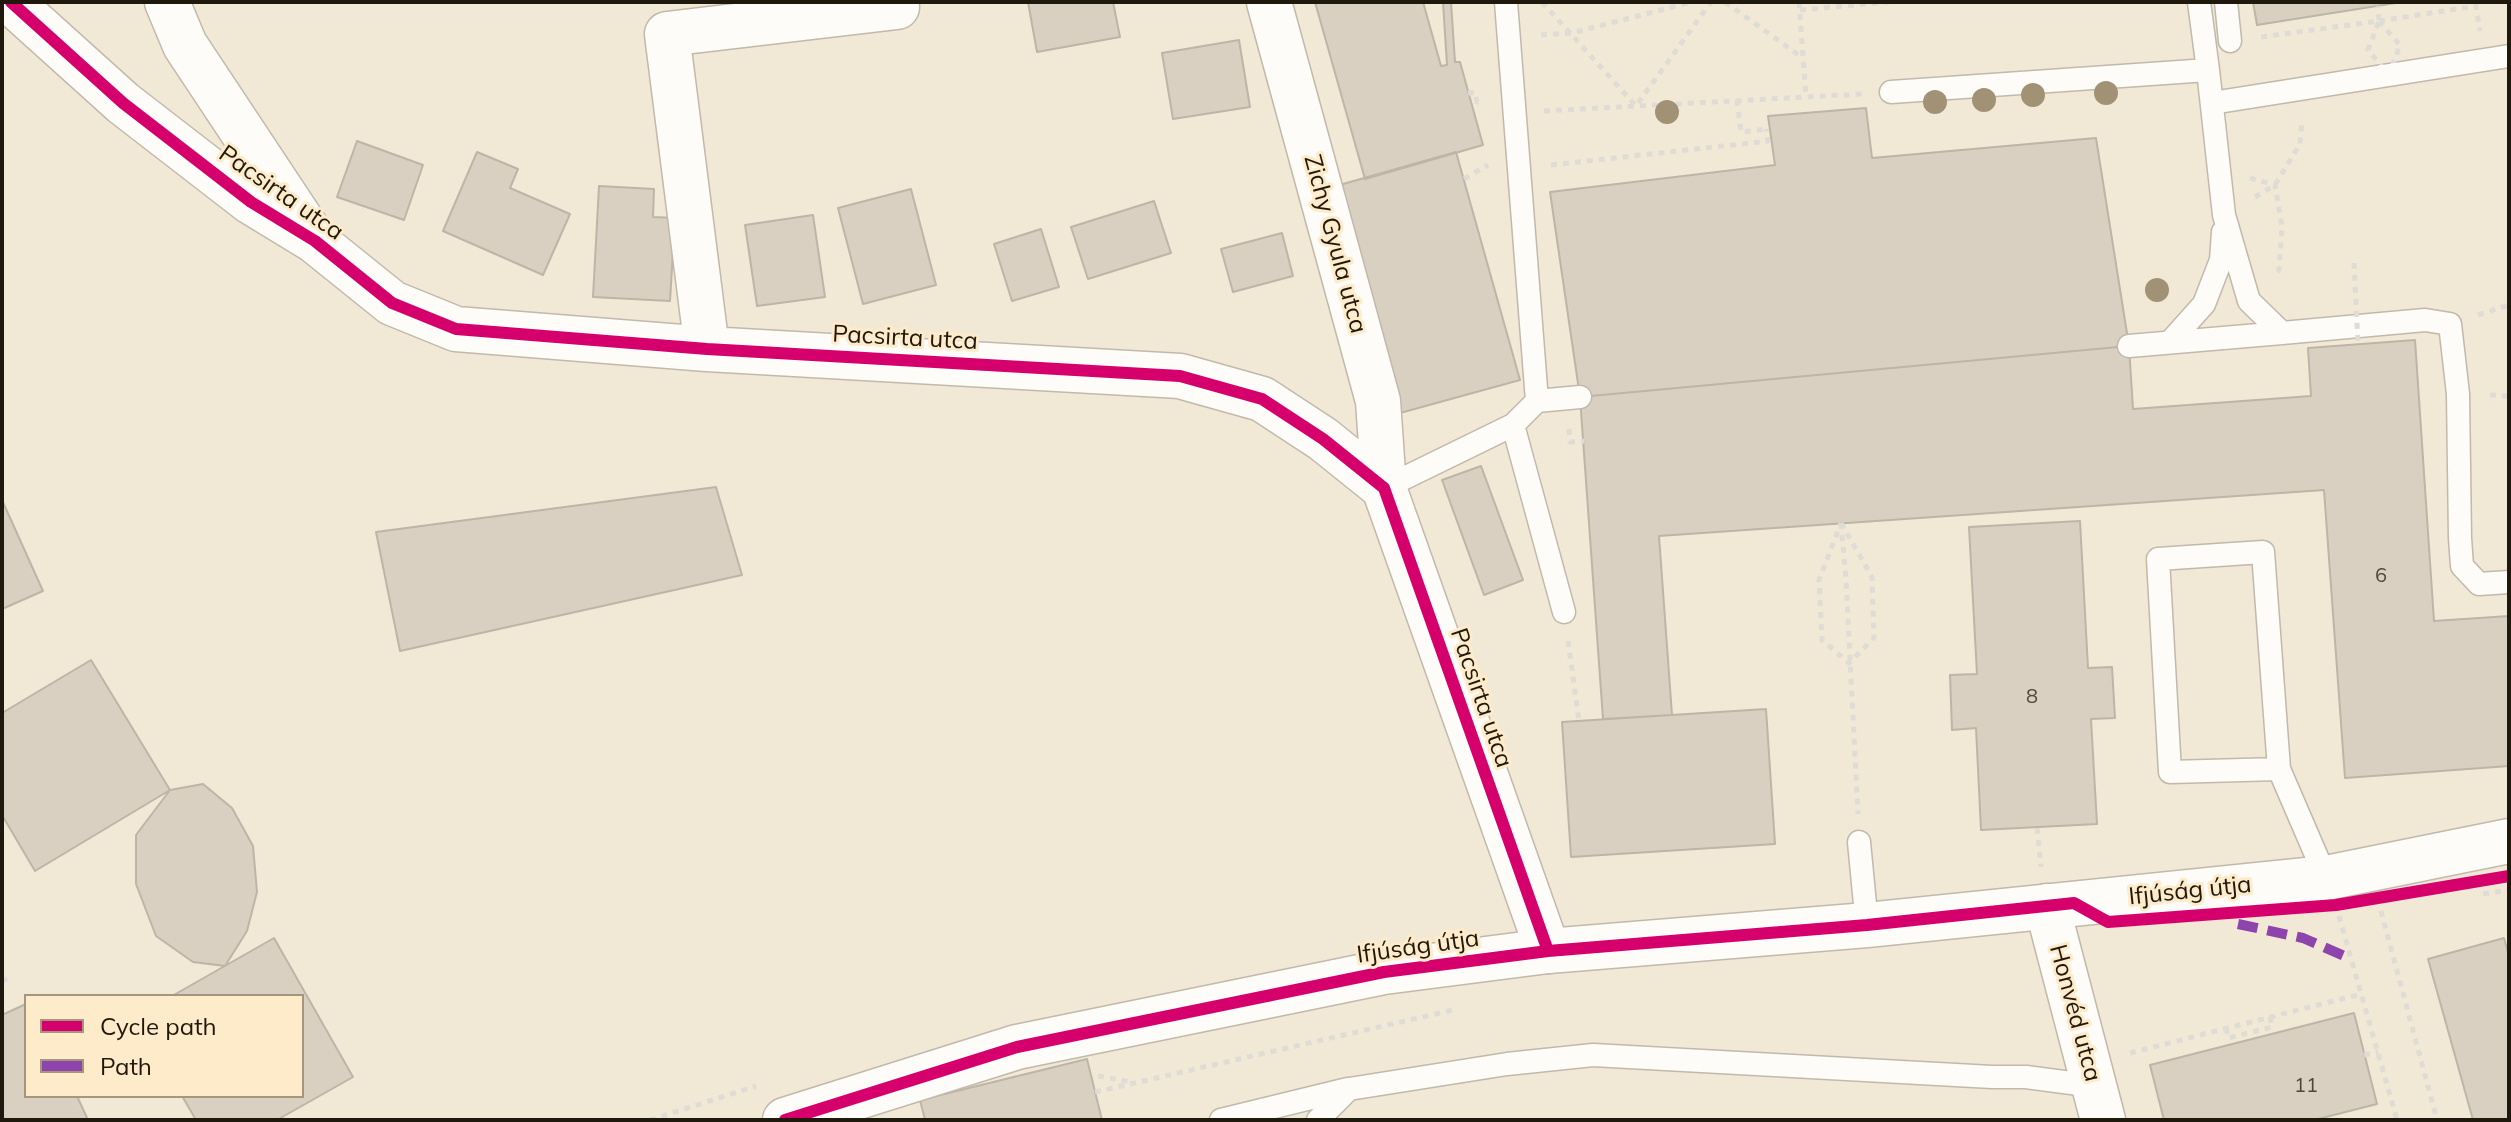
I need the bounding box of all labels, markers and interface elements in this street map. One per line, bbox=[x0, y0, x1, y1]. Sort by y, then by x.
street label: Pacsirta utca bbox=[213, 139, 349, 247]
street label: Zichy Gyula utca bbox=[1297, 152, 1373, 336]
street label: Pacsirta utca bbox=[832, 320, 978, 356]
house number: 6 bbox=[2375, 564, 2387, 588]
street label: Pacsirta utca bbox=[1444, 624, 1518, 772]
house number: 8 bbox=[2026, 685, 2038, 709]
street label: Ifjúság útja bbox=[2127, 870, 2253, 912]
street label: Ifjúság útja bbox=[1355, 924, 1481, 970]
street label: Honvéd utca bbox=[2043, 941, 2107, 1085]
legend bbox=[24, 994, 304, 1098]
text: Cycle path bbox=[100, 1011, 217, 1041]
text: Path bbox=[100, 1051, 152, 1081]
house number: 11 bbox=[2294, 1074, 2318, 1098]

